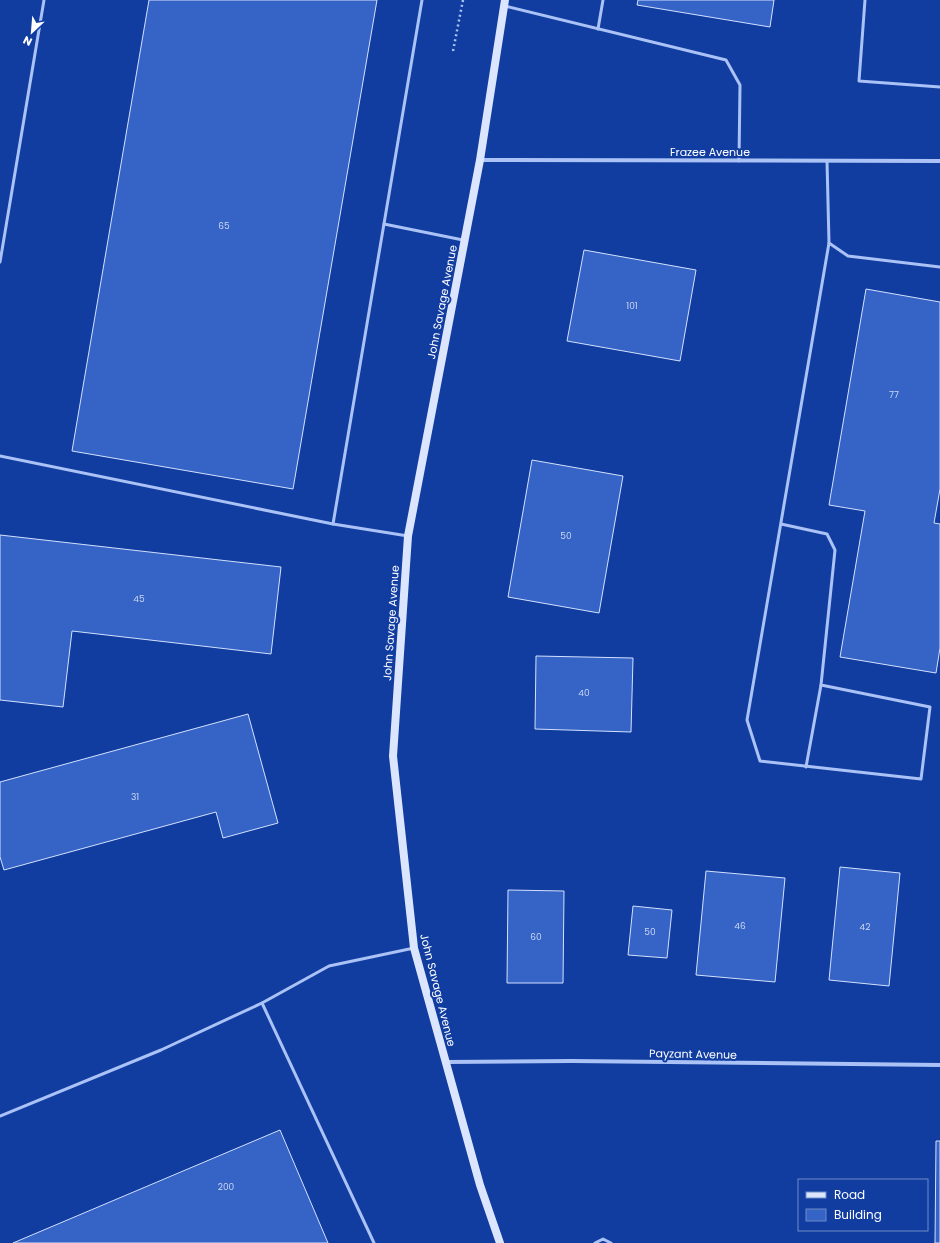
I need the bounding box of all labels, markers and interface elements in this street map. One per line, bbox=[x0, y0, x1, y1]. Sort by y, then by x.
north arrow bbox=[12, 12, 52, 52]
text: N bbox=[20, 32, 35, 50]
street label: Frazee Avenue bbox=[670, 144, 750, 160]
house number: 65 bbox=[218, 220, 230, 232]
street label: John Savage Avenue bbox=[423, 243, 461, 360]
house number: 101 bbox=[626, 300, 638, 312]
house number: 77 bbox=[889, 389, 899, 401]
house number: 50 bbox=[560, 530, 572, 542]
street label: John Savage Avenue bbox=[379, 564, 403, 681]
house number: 45 bbox=[133, 593, 145, 605]
house number: 40 bbox=[578, 687, 590, 699]
house number: 31 bbox=[131, 791, 139, 803]
house number: 46 bbox=[734, 920, 746, 932]
house number: 42 bbox=[860, 921, 870, 933]
house number: 50 bbox=[644, 926, 656, 938]
house number: 60 bbox=[530, 931, 542, 943]
street label: John Savage Avenue bbox=[416, 932, 460, 1048]
street label: Payzant Avenue bbox=[649, 1045, 737, 1063]
legend bbox=[798, 1179, 928, 1231]
house number: 200 bbox=[218, 1181, 235, 1193]
text: Road bbox=[834, 1186, 865, 1203]
text: Building bbox=[834, 1206, 882, 1223]

